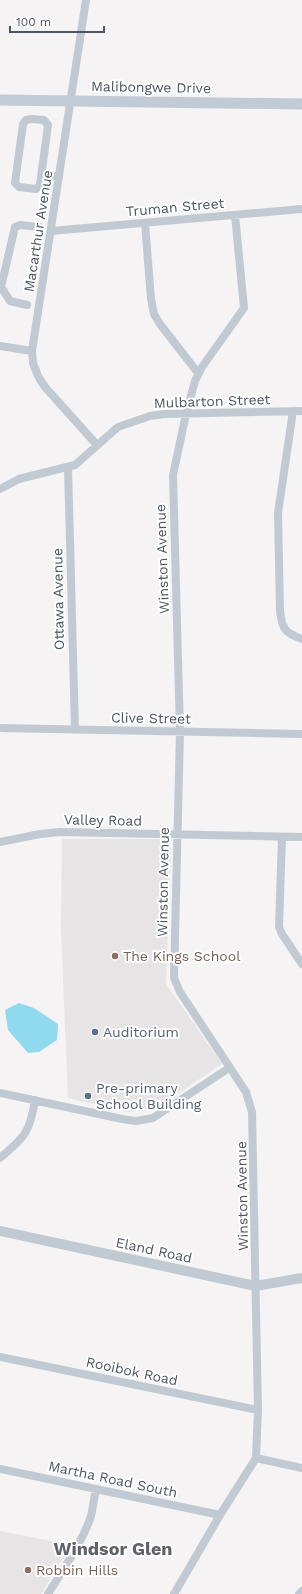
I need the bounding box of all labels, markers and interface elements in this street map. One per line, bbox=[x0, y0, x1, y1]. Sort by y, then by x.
scale bar bbox=[10, 8, 104, 34]
text: 100 m bbox=[16, 15, 51, 29]
street label: Malibongwe Drive bbox=[91, 78, 211, 96]
street label: Macarthur Avenue bbox=[20, 169, 56, 293]
street label: Truman Street bbox=[125, 195, 225, 219]
street label: Mulbarton Street bbox=[153, 391, 271, 411]
street label: Winston Avenue bbox=[152, 504, 172, 614]
street label: Ottawa Avenue bbox=[49, 548, 67, 650]
street label: Clive Street bbox=[111, 709, 191, 727]
street label: Valley Road bbox=[64, 811, 142, 829]
street label: Winston Avenue bbox=[154, 827, 172, 937]
place label: The Kings School bbox=[123, 948, 241, 964]
marker: The Kings School bbox=[110, 951, 120, 961]
place label: Auditorium bbox=[103, 1024, 179, 1040]
marker: Auditorium bbox=[90, 1027, 100, 1037]
place label: Pre-primary School Building bbox=[96, 1080, 202, 1112]
marker: Pre-primary School Building bbox=[83, 1091, 93, 1101]
street label: Winston Avenue bbox=[233, 1141, 251, 1251]
street label: Eland Road bbox=[114, 1234, 194, 1266]
street label: Rooibok Road bbox=[85, 1353, 179, 1389]
street label: Martha Road South bbox=[47, 1458, 179, 1500]
district label: Windsor Glen bbox=[53, 1538, 173, 1559]
place label: Robbin Hills bbox=[36, 1562, 118, 1578]
marker: Robbin Hills bbox=[23, 1565, 33, 1575]

